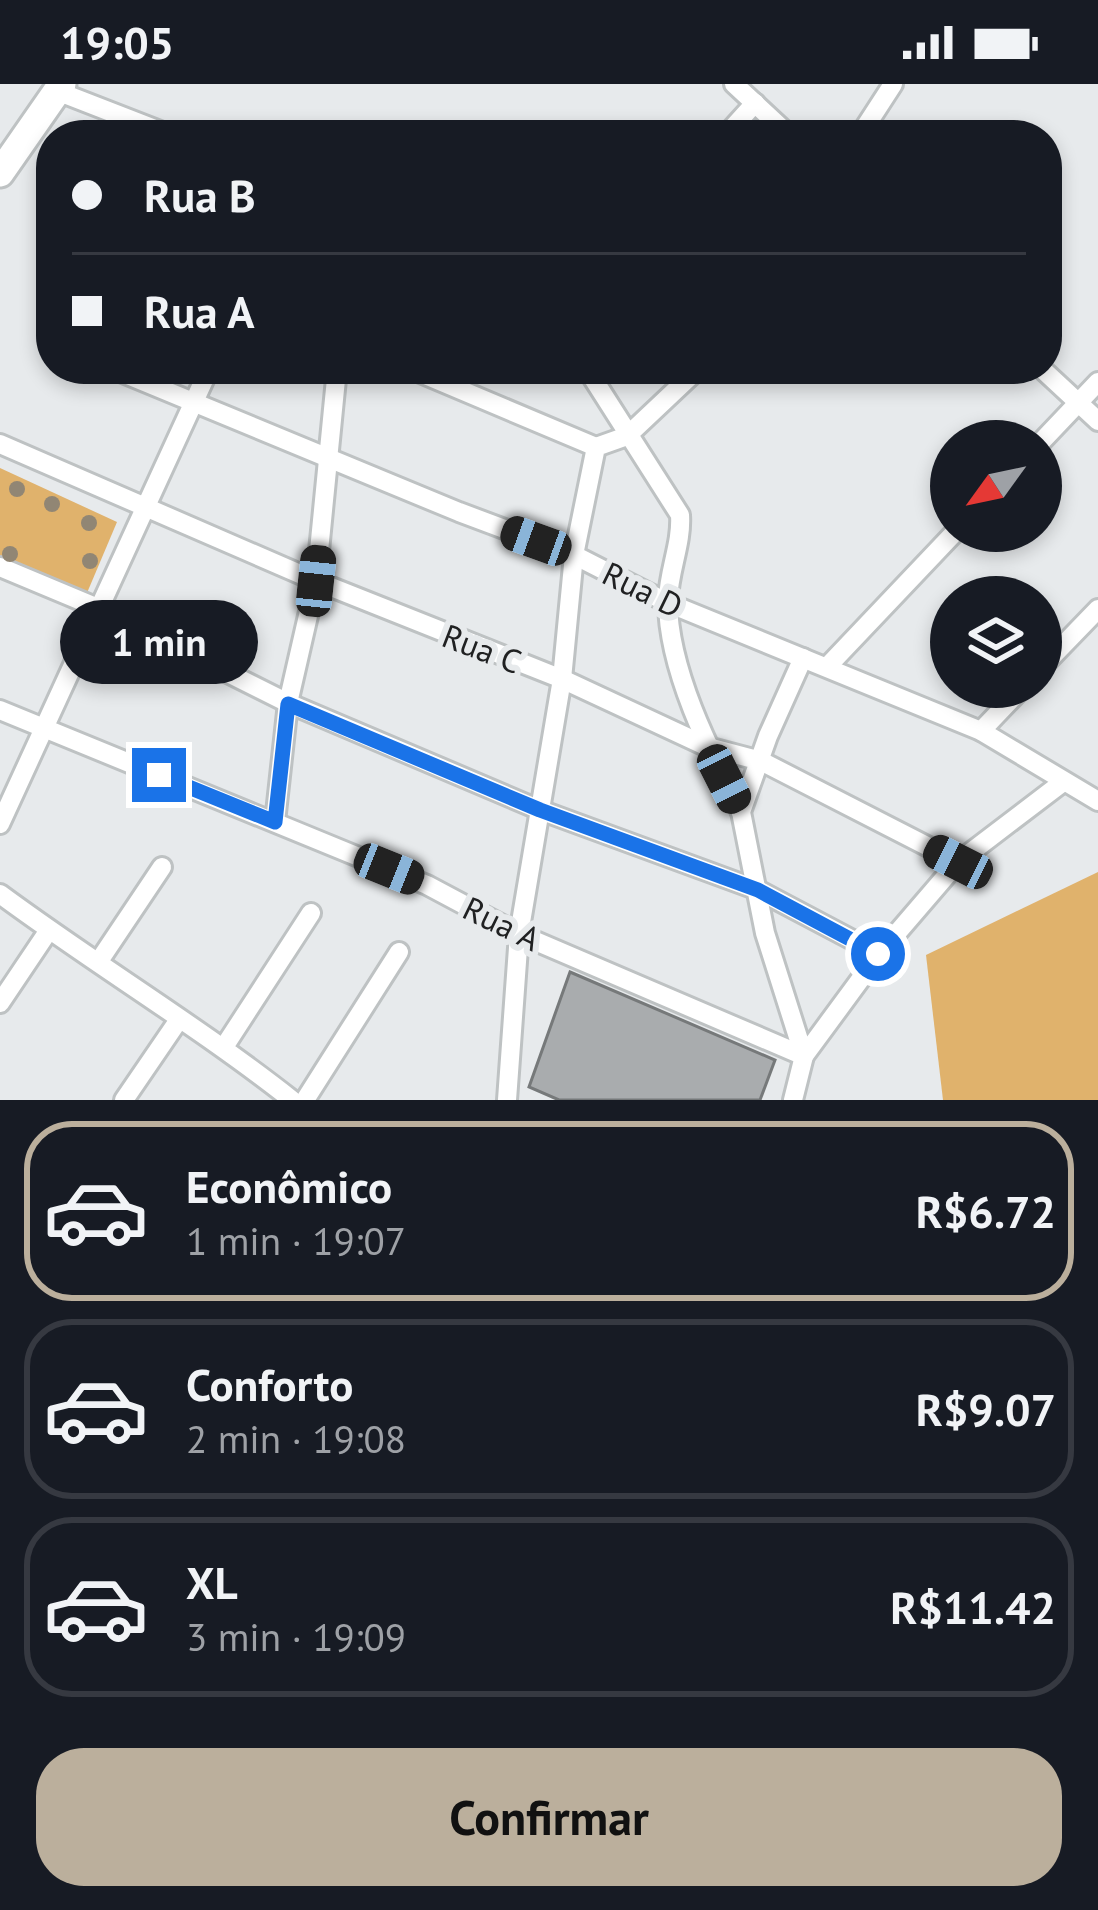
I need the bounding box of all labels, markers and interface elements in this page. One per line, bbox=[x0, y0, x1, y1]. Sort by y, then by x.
text: 19:05 bbox=[60, 13, 174, 71]
text: Rua B bbox=[144, 166, 256, 224]
text: Rua A bbox=[144, 282, 254, 340]
north arrow bbox=[930, 420, 1062, 552]
map controls bbox=[930, 420, 1062, 708]
car bbox=[496, 512, 576, 570]
car bbox=[294, 543, 338, 619]
street label: Rua D bbox=[596, 551, 690, 627]
button: layers bbox=[930, 576, 1062, 708]
callout: 1 min bbox=[60, 601, 258, 685]
street label: Rua C bbox=[436, 613, 528, 683]
text: 1 min bbox=[111, 616, 207, 667]
car bbox=[692, 739, 756, 819]
route end bbox=[132, 748, 186, 802]
car bbox=[918, 830, 998, 894]
car bbox=[349, 839, 429, 899]
street label: Rua A bbox=[456, 886, 548, 960]
route start bbox=[851, 927, 905, 981]
icon: car bbox=[42, 1157, 150, 1265]
text: Econômico bbox=[186, 1157, 392, 1215]
text: R$6.72 bbox=[916, 1182, 1056, 1240]
text: 1 min · 19:07 bbox=[186, 1215, 406, 1266]
icon: car bbox=[42, 1355, 150, 1463]
text: Conforto bbox=[186, 1355, 353, 1413]
text: R$9.07 bbox=[916, 1380, 1056, 1438]
text: 2 min · 19:08 bbox=[186, 1413, 406, 1464]
icon: car bbox=[42, 1553, 150, 1661]
text: XL bbox=[186, 1553, 238, 1611]
text: R$11.42 bbox=[890, 1578, 1056, 1636]
text: 3 min · 19:09 bbox=[186, 1611, 406, 1662]
button: Confirmar bbox=[36, 1748, 1062, 1886]

